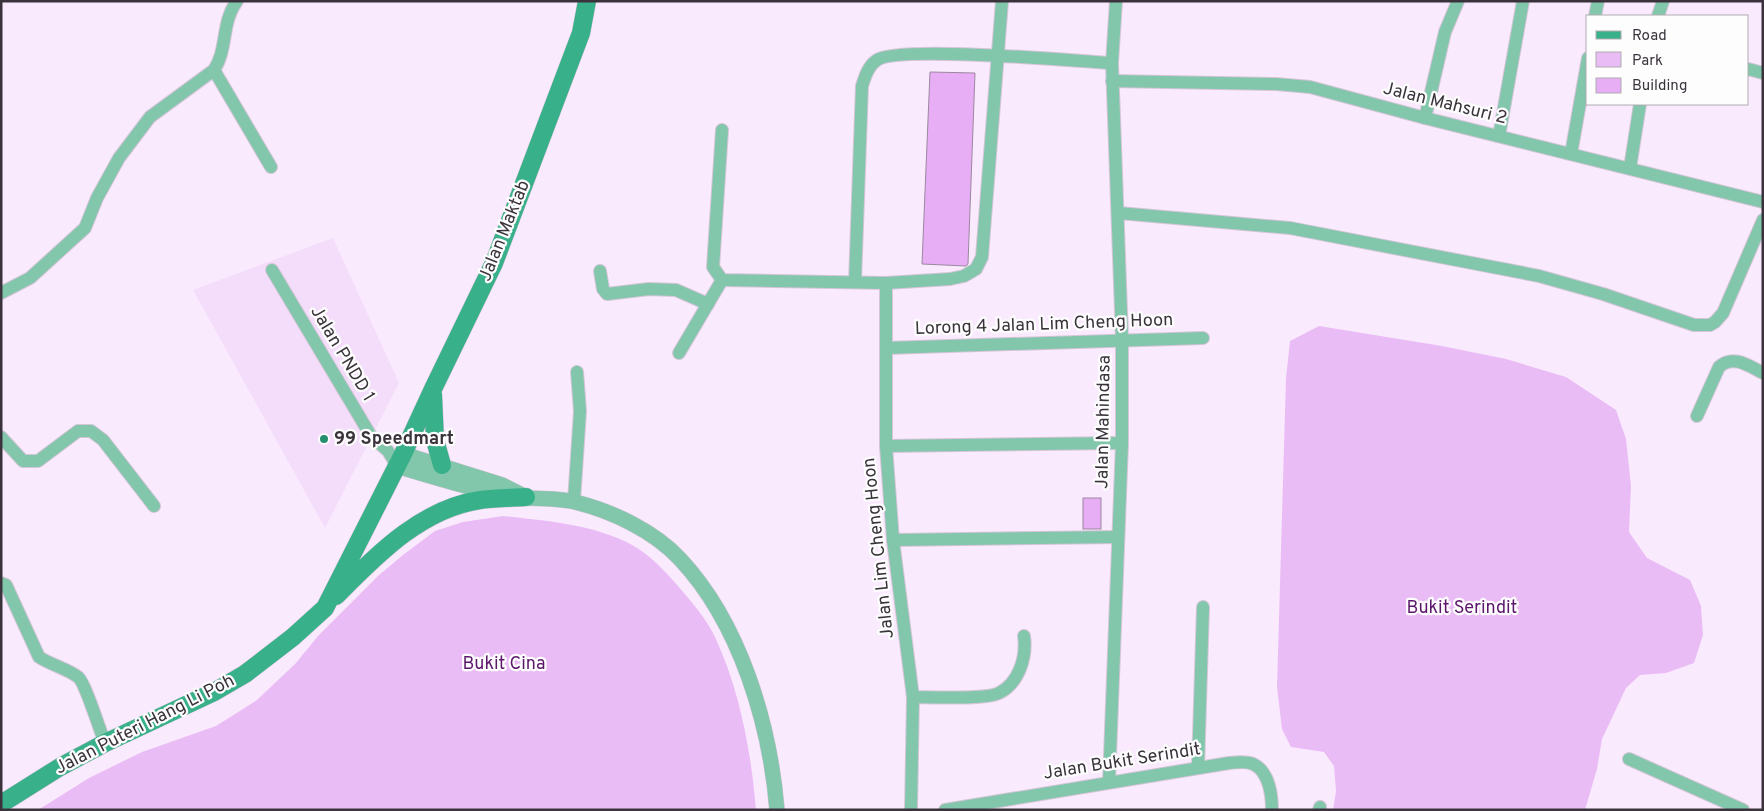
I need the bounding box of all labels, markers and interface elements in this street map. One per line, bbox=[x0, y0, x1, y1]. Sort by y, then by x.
legend bbox=[1586, 15, 1749, 105]
text: Road bbox=[1632, 27, 1667, 46]
text: Park bbox=[1632, 52, 1663, 71]
street label: Jalan Mahsuri 2 bbox=[1381, 77, 1509, 131]
text: Building bbox=[1632, 77, 1687, 96]
street label: Jalan Maktab bbox=[474, 177, 536, 285]
street label: Jalan PNDD 1 bbox=[304, 302, 380, 406]
street label: Lorong 4 Jalan Lim Cheng Hoon bbox=[914, 309, 1174, 341]
street label: Jalan Mahindasa bbox=[1091, 355, 1117, 489]
place label: 99 Speedmart bbox=[334, 428, 454, 451]
marker: 99 Speedmart bbox=[318, 433, 330, 445]
street label: Jalan Lim Cheng Hoon bbox=[858, 456, 900, 640]
park label: Bukit Serindit bbox=[1407, 597, 1517, 620]
park label: Bukit Cina bbox=[462, 653, 546, 676]
street label: Jalan Puteri Hang Li Poh bbox=[51, 670, 239, 780]
street label: Jalan Bukit Serindit bbox=[1042, 738, 1202, 786]

